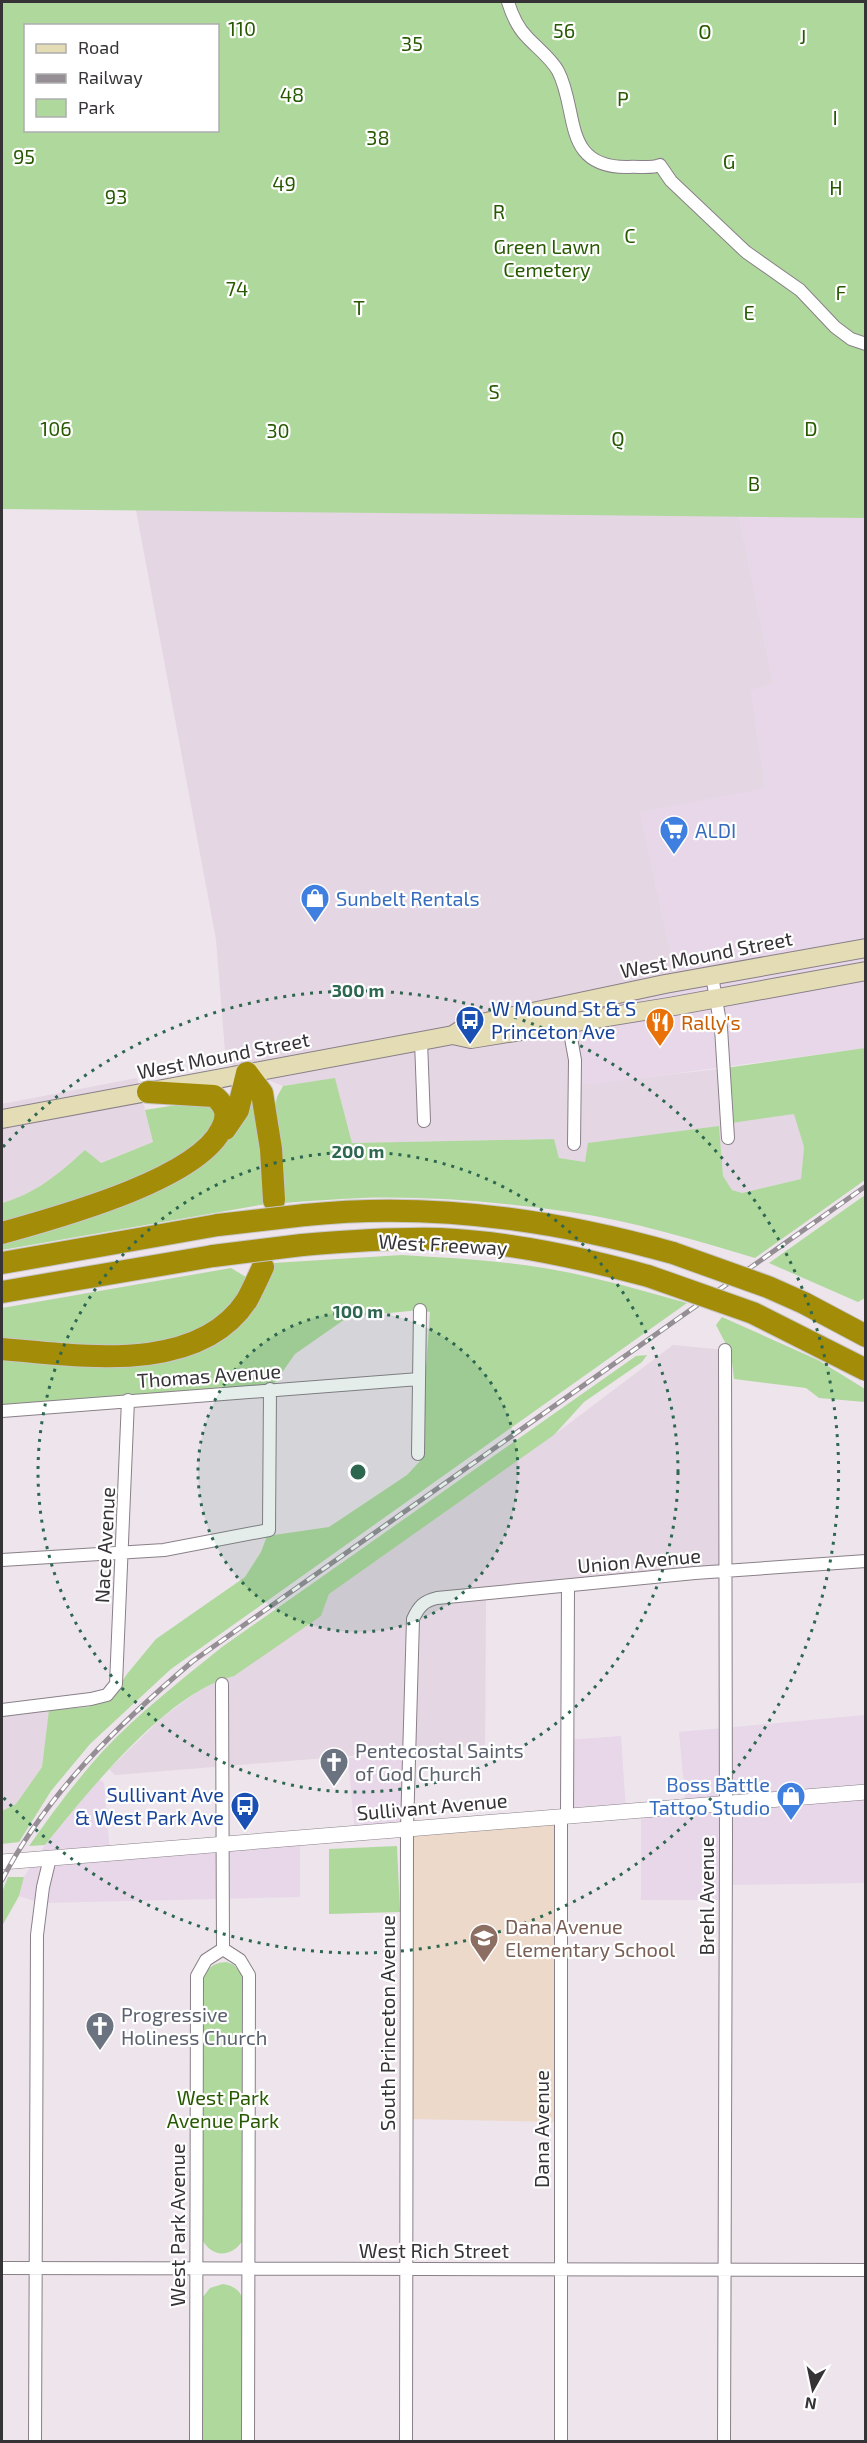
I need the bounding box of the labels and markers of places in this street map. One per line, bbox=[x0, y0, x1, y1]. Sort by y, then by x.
supermarket icon: ALDI bbox=[658, 814, 690, 856]
place label: ALDI bbox=[695, 818, 736, 842]
shop icon: Sunbelt Rentals bbox=[299, 882, 331, 924]
place label: Sunbelt Rentals bbox=[336, 886, 480, 910]
place label: W Mound St & S Princeton Ave bbox=[491, 996, 636, 1043]
bus stop icon: W Mound St & S Princeton Ave bbox=[454, 1004, 486, 1046]
restaurant icon: Rally's bbox=[644, 1006, 676, 1048]
place label: Rally's bbox=[681, 1010, 741, 1034]
centre of rings bbox=[348, 1462, 368, 1482]
place label: Pentecostal Saints of God Church bbox=[355, 1738, 524, 1785]
church icon: Pentecostal Saints of God Church bbox=[318, 1746, 350, 1788]
place label: Boss Battle Tattoo Studio bbox=[649, 1772, 770, 1819]
shop icon: Boss Battle Tattoo Studio bbox=[775, 1780, 807, 1822]
place label: Sullivant Ave & West Park Ave bbox=[75, 1782, 224, 1829]
bus stop icon: Sullivant Ave & West Park Ave bbox=[229, 1790, 261, 1832]
place label: Dana Avenue Elementary School bbox=[505, 1914, 675, 1961]
school or university icon: Dana Avenue Elementary School bbox=[468, 1922, 500, 1964]
place label: Progressive Holiness Church bbox=[121, 2002, 267, 2049]
church icon: Progressive Holiness Church bbox=[84, 2010, 116, 2052]

